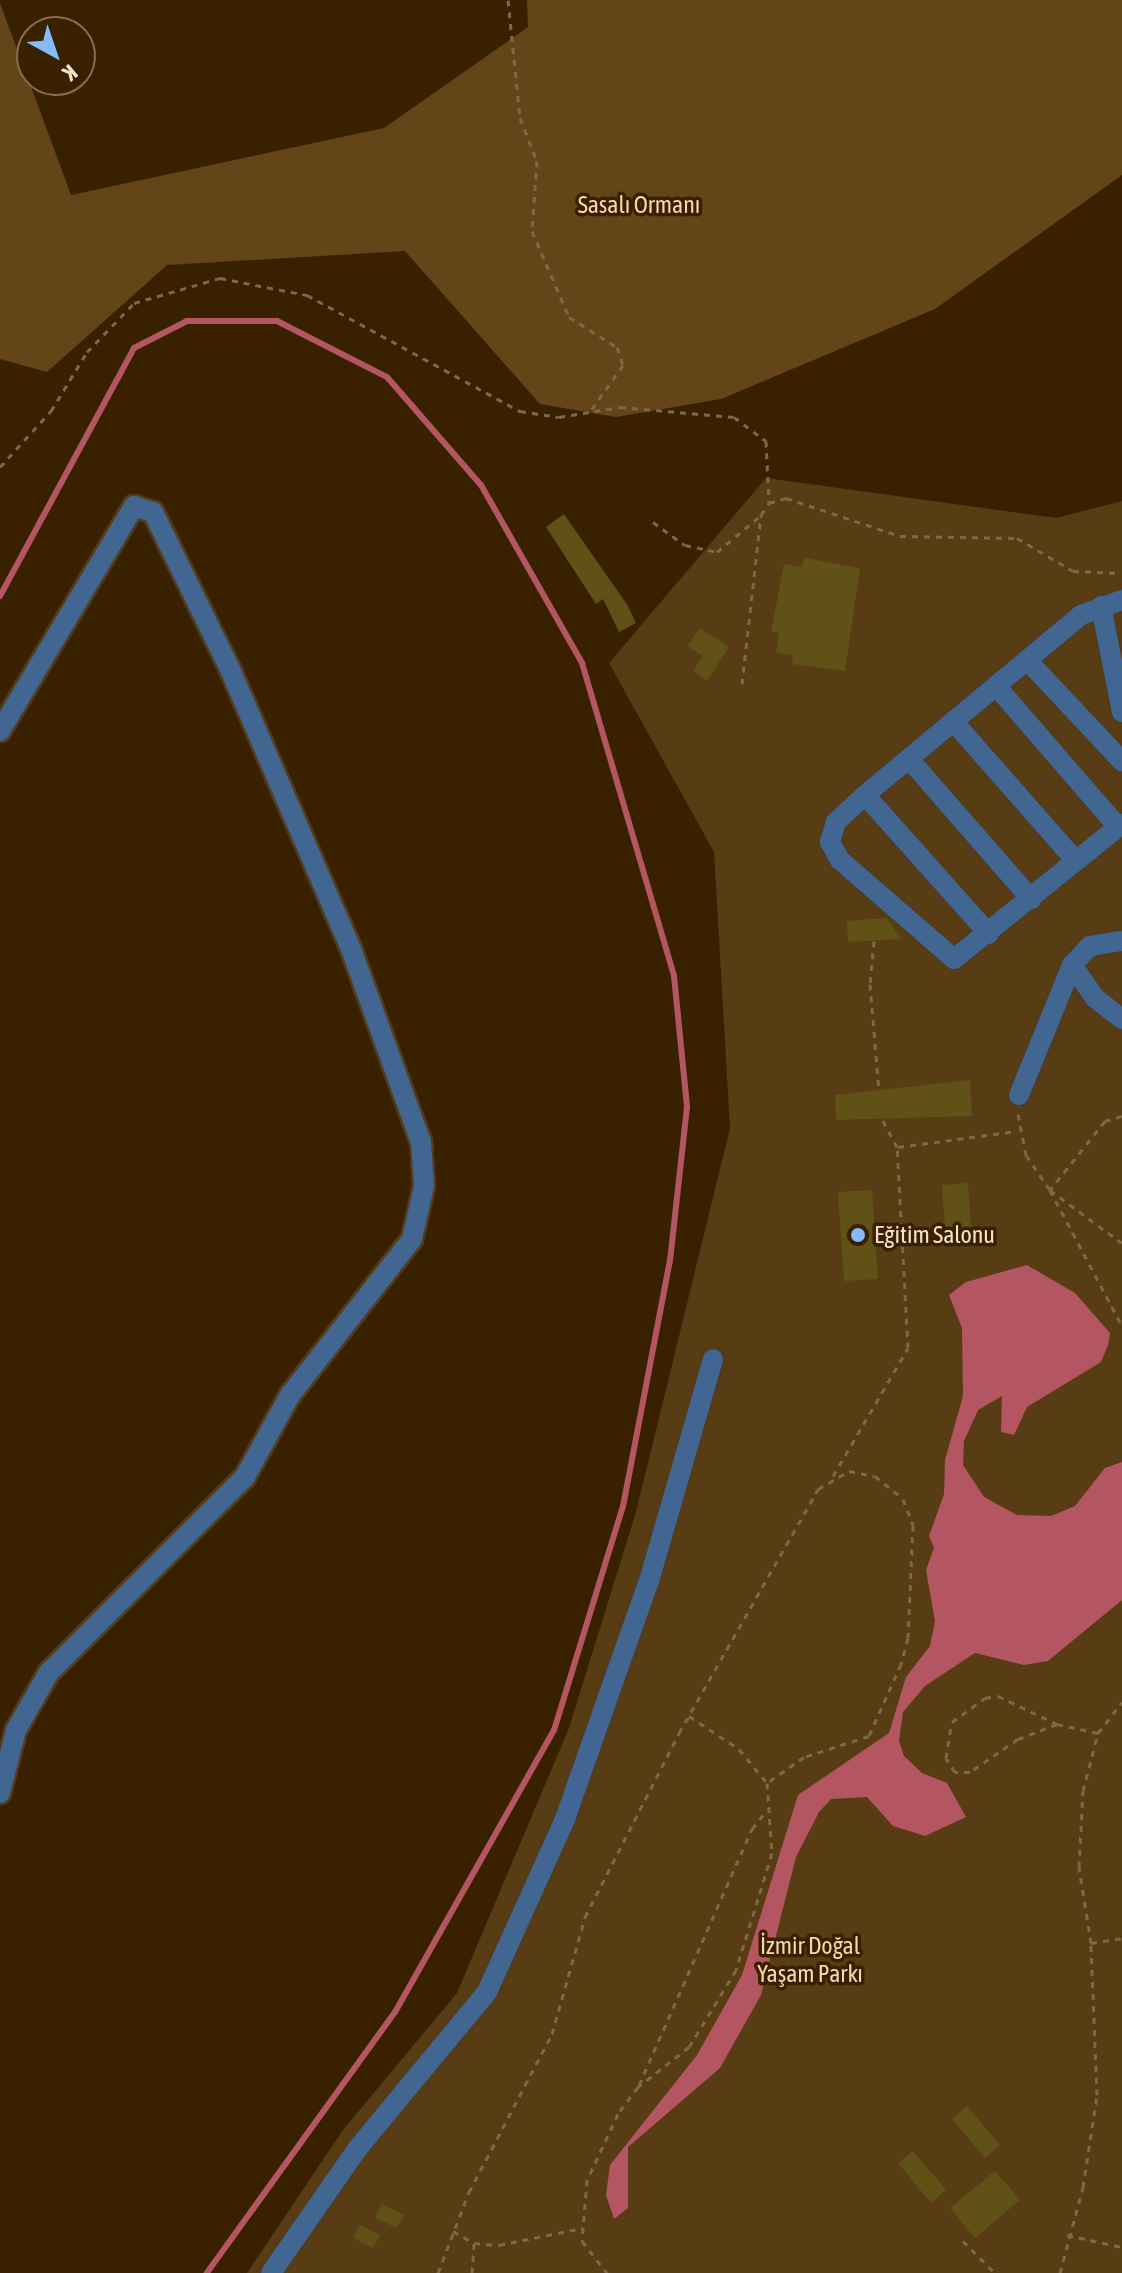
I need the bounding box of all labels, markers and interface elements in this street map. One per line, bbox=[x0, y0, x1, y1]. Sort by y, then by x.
north arrow bbox=[16, 16, 96, 96]
text: K bbox=[58, 59, 83, 86]
park label: Sasalı Ormanı bbox=[578, 191, 700, 219]
place label: Eğitim Salonu bbox=[874, 1221, 995, 1249]
marker: Eğitim Salonu bbox=[849, 1226, 867, 1244]
park label: İzmir Doğal Yaşam Parkı bbox=[757, 1932, 863, 1988]

